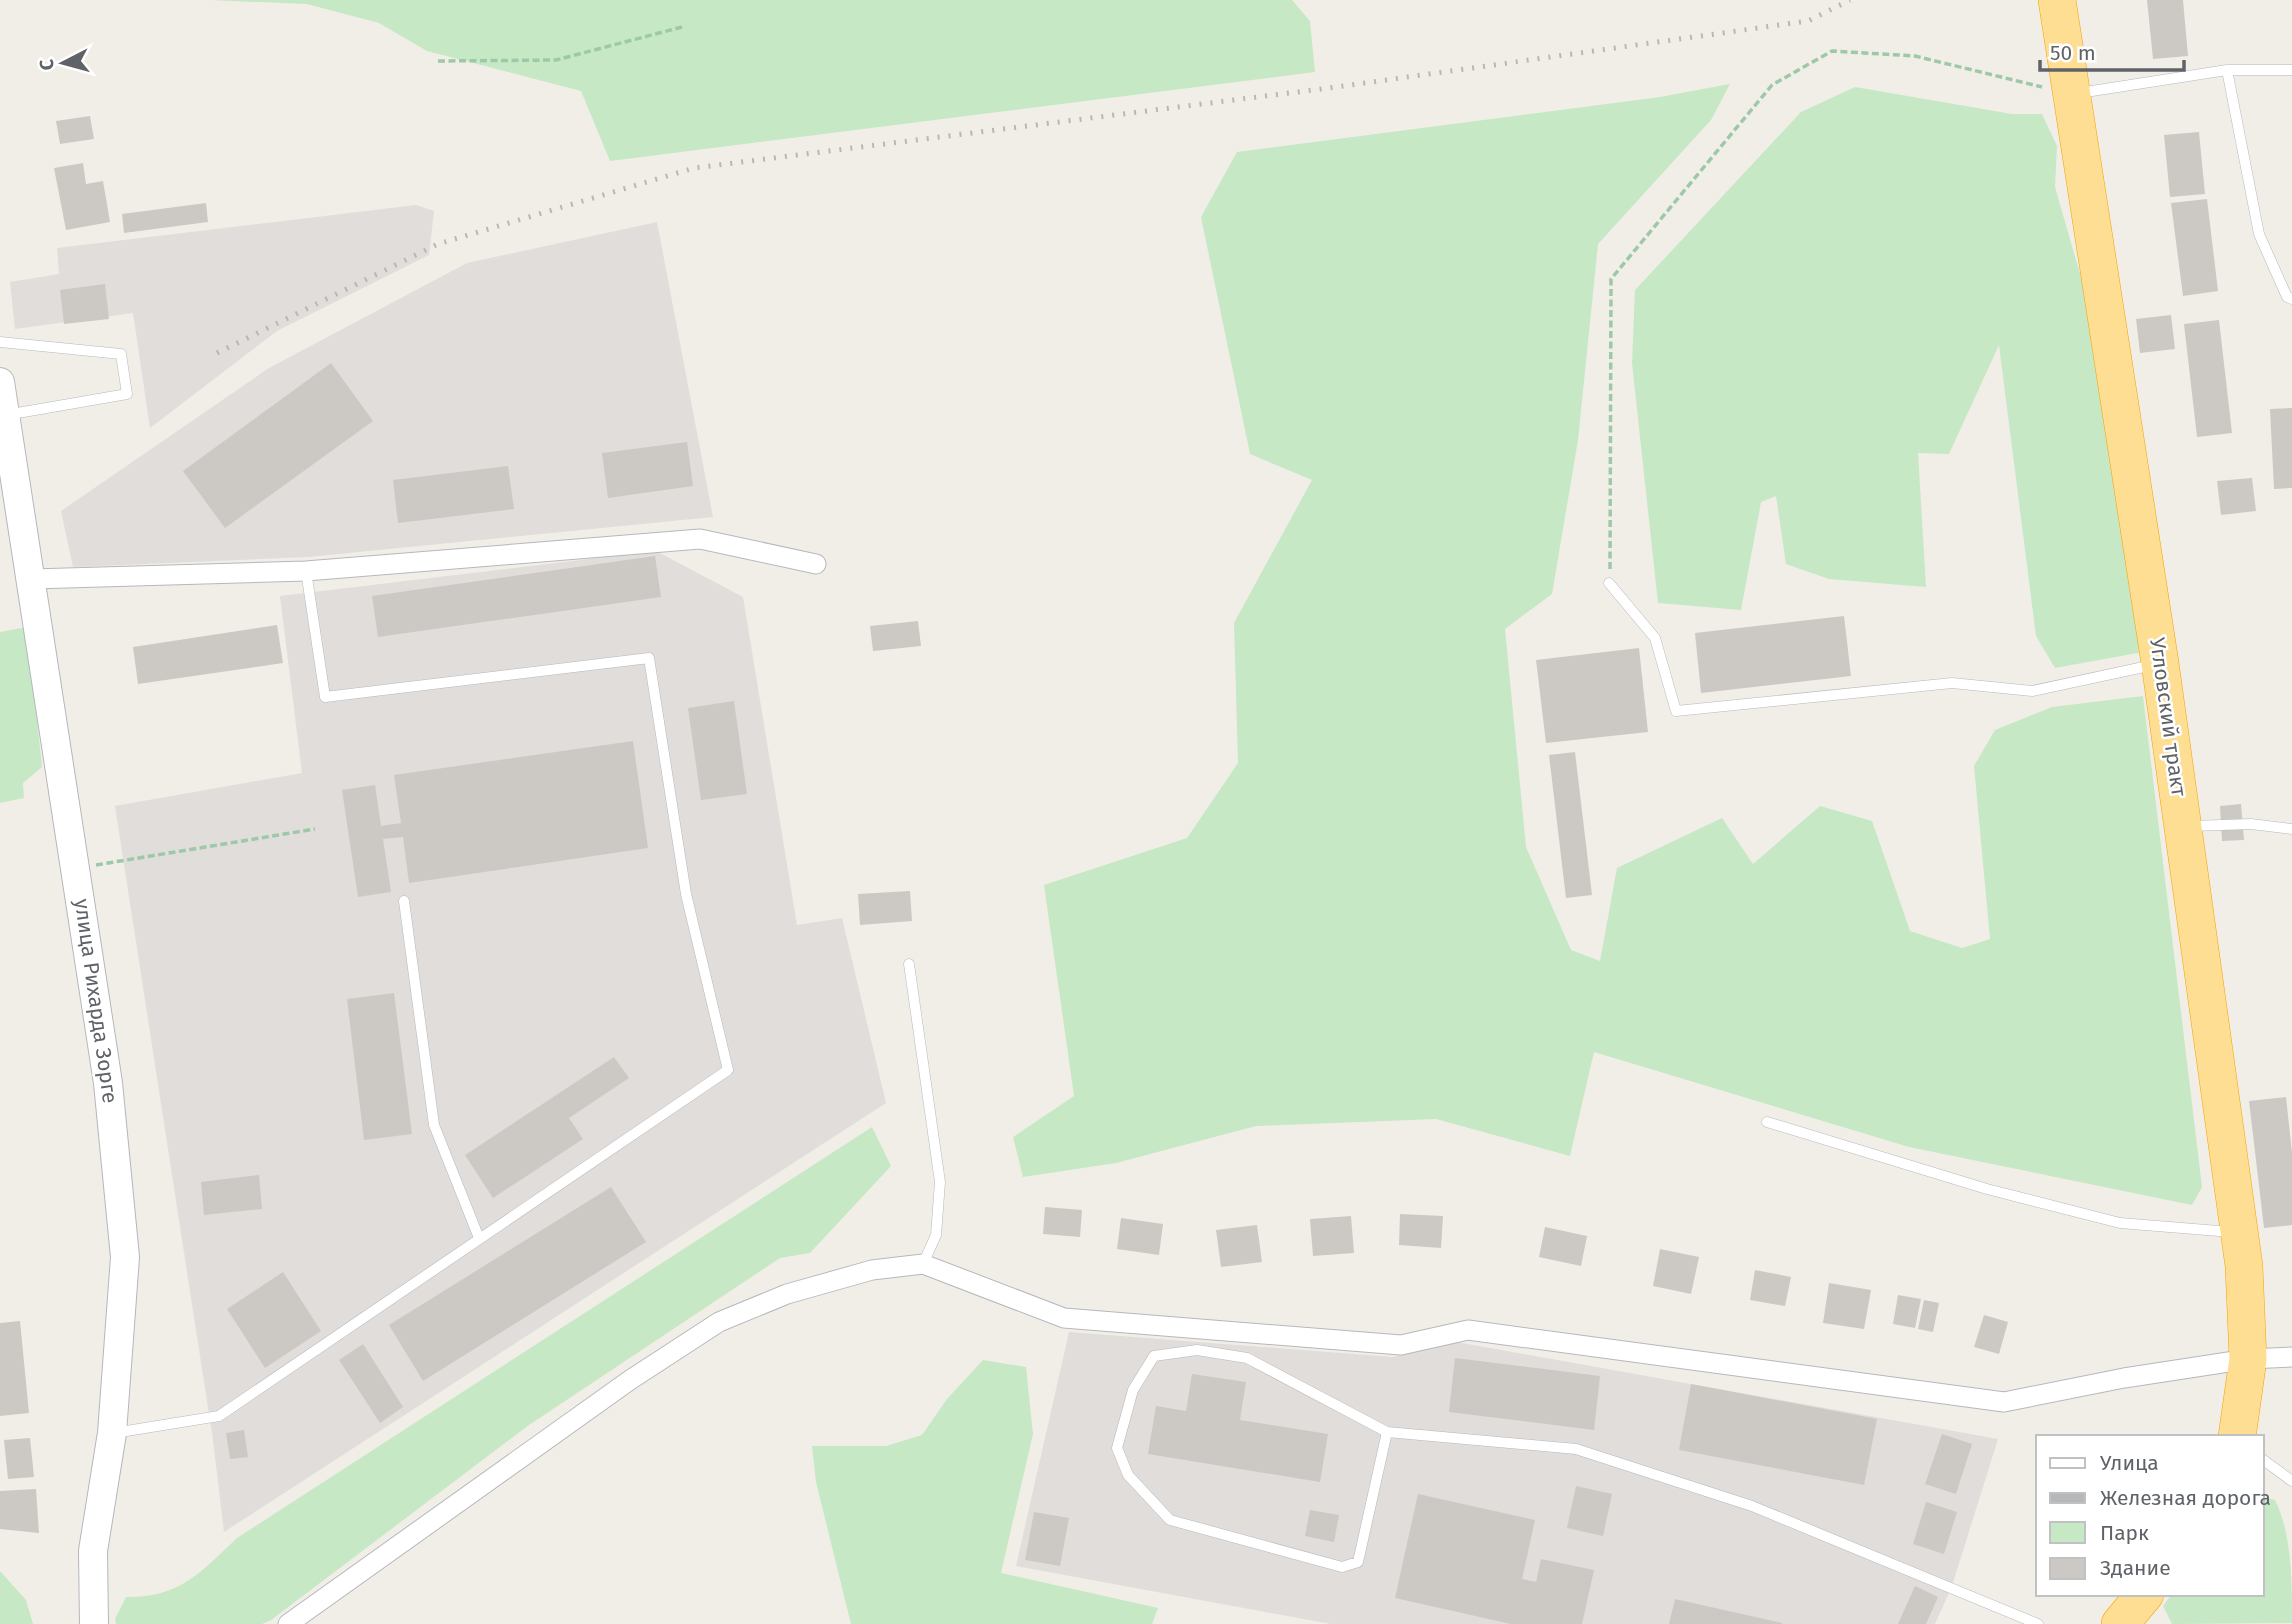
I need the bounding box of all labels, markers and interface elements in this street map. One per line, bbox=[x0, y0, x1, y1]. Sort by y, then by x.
north arrow bbox=[28, 28, 98, 98]
scale bar bbox=[2040, 28, 2184, 72]
text: 50 m bbox=[2050, 40, 2096, 66]
text: С bbox=[35, 58, 59, 71]
street label: Угловский тракт bbox=[2144, 636, 2192, 799]
street label: улица Рихарда Зорге bbox=[69, 897, 123, 1105]
legend bbox=[2036, 1435, 2264, 1596]
text: Улица bbox=[2100, 1450, 2159, 1476]
text: Железная дорога bbox=[2100, 1485, 2271, 1511]
text: Парк bbox=[2100, 1520, 2149, 1546]
text: Здание bbox=[2100, 1555, 2171, 1581]

